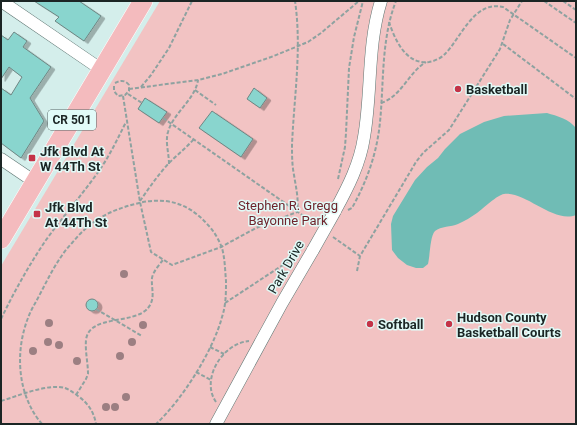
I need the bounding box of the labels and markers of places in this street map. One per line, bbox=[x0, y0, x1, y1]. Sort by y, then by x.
place label: Basketball bbox=[466, 82, 527, 97]
marker: Basketball bbox=[453, 84, 463, 94]
place label: Jfk Blvd At W 44Th St bbox=[40, 144, 105, 174]
marker: Jfk Blvd At W 44Th St bbox=[27, 153, 37, 163]
place label: Jfk Blvd At 44Th St bbox=[45, 200, 108, 230]
marker: Jfk Blvd At 44Th St bbox=[32, 209, 42, 219]
place label: Hudson County Basketball Courts bbox=[457, 310, 561, 340]
place label: Softball bbox=[378, 317, 424, 332]
marker: Softball bbox=[365, 319, 375, 329]
marker: Hudson County Basketball Courts bbox=[444, 319, 454, 329]

